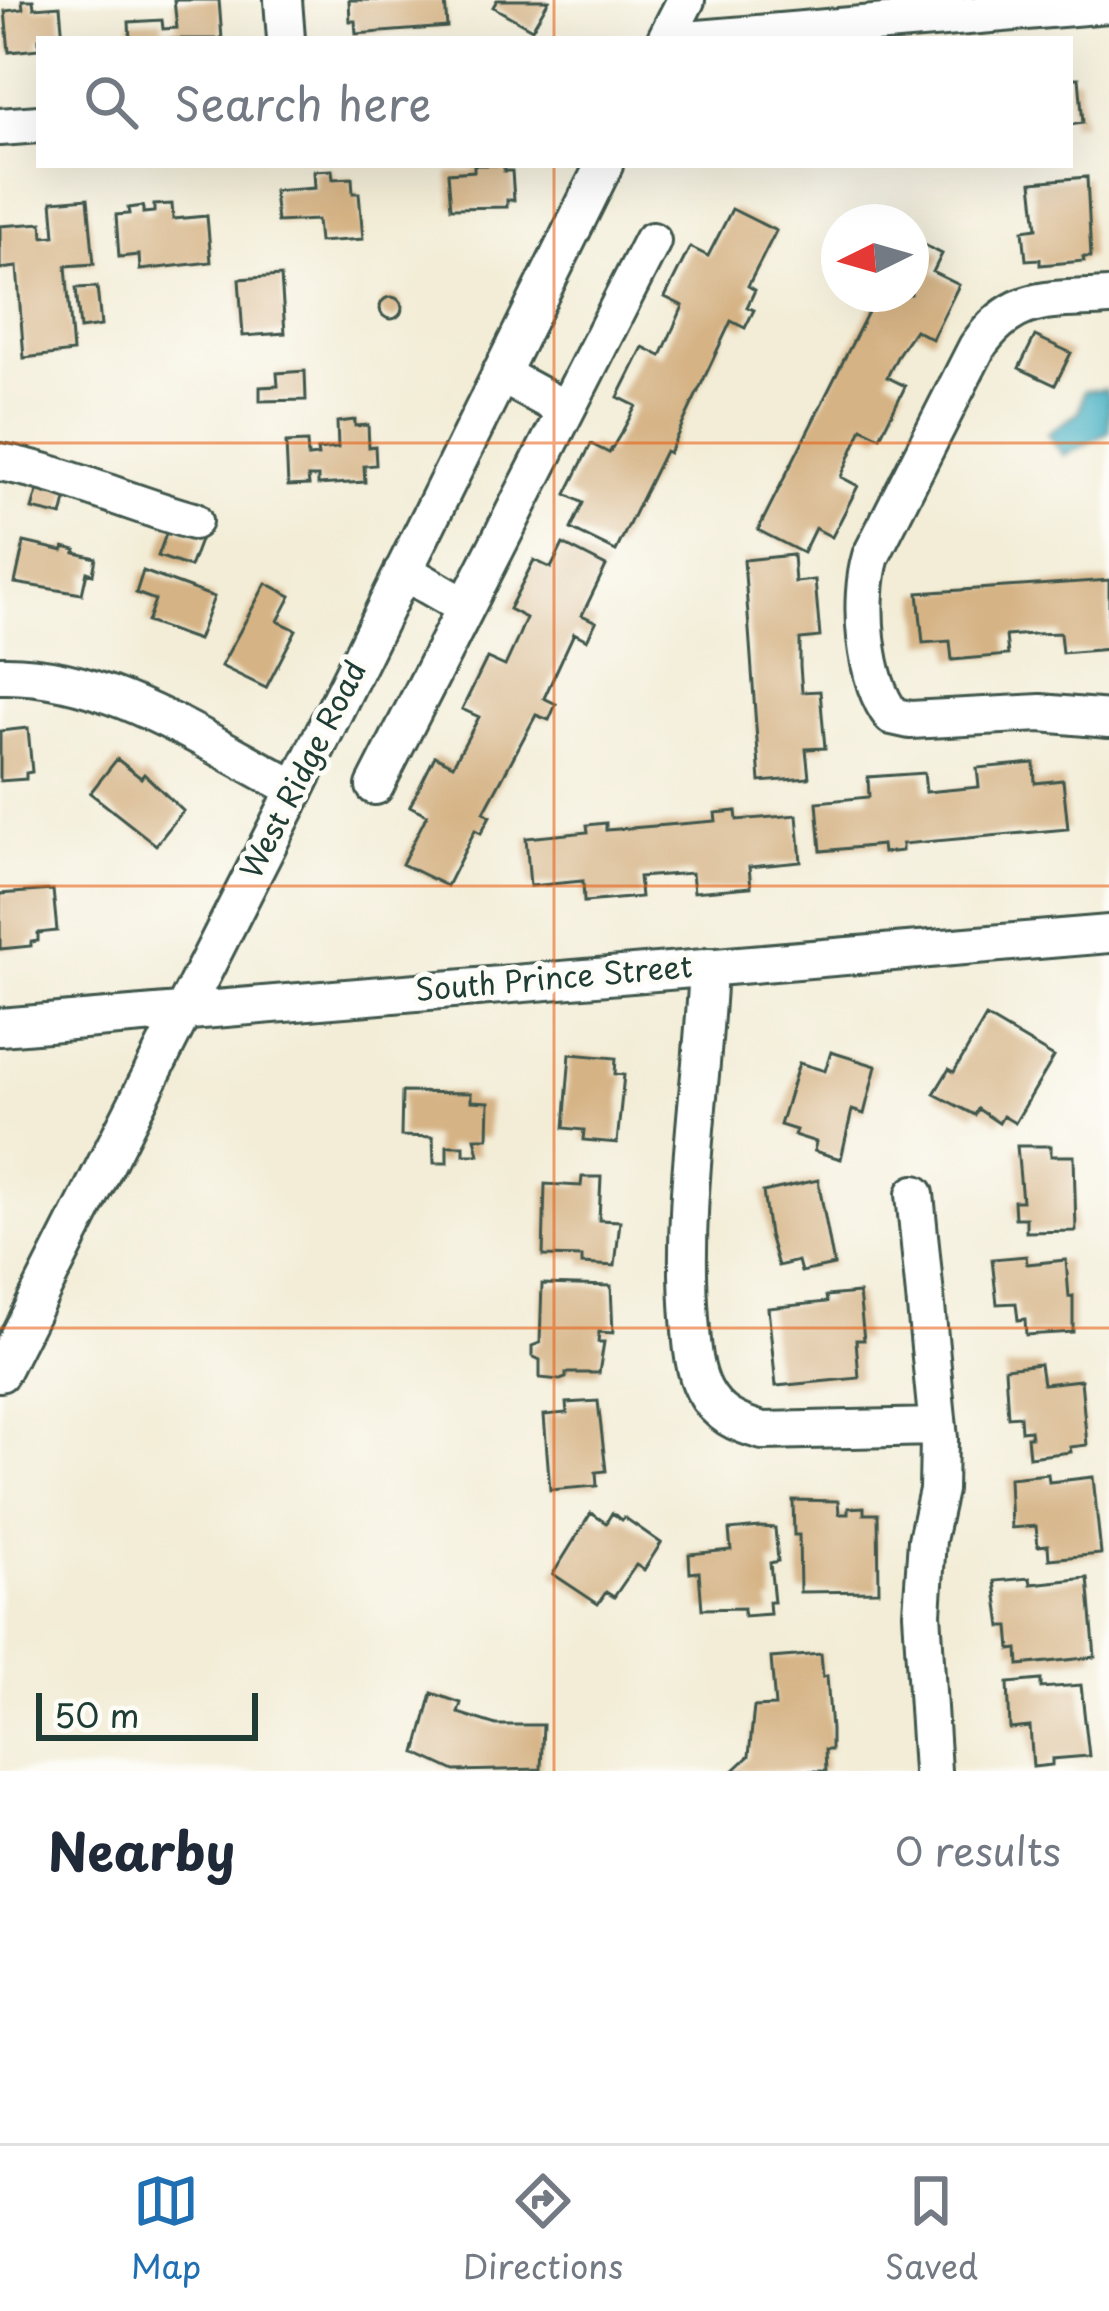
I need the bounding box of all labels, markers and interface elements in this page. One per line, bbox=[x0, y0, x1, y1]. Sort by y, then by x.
search box bbox=[36, 36, 1073, 168]
text: Search here bbox=[174, 68, 431, 136]
icon: search bbox=[78, 69, 144, 135]
north arrow bbox=[821, 204, 929, 312]
street label: West Ridge Road bbox=[227, 652, 376, 886]
street label: South Prince Street bbox=[414, 942, 694, 1011]
scale bar bbox=[36, 1687, 258, 1740]
text: 50 m bbox=[54, 1689, 140, 1739]
text: Nearby bbox=[48, 1811, 235, 1888]
text: 0 results bbox=[895, 1820, 1061, 1879]
tab: Map bbox=[131, 2168, 201, 2290]
tab: Directions bbox=[463, 2168, 623, 2290]
tab: Saved bbox=[885, 2168, 978, 2290]

